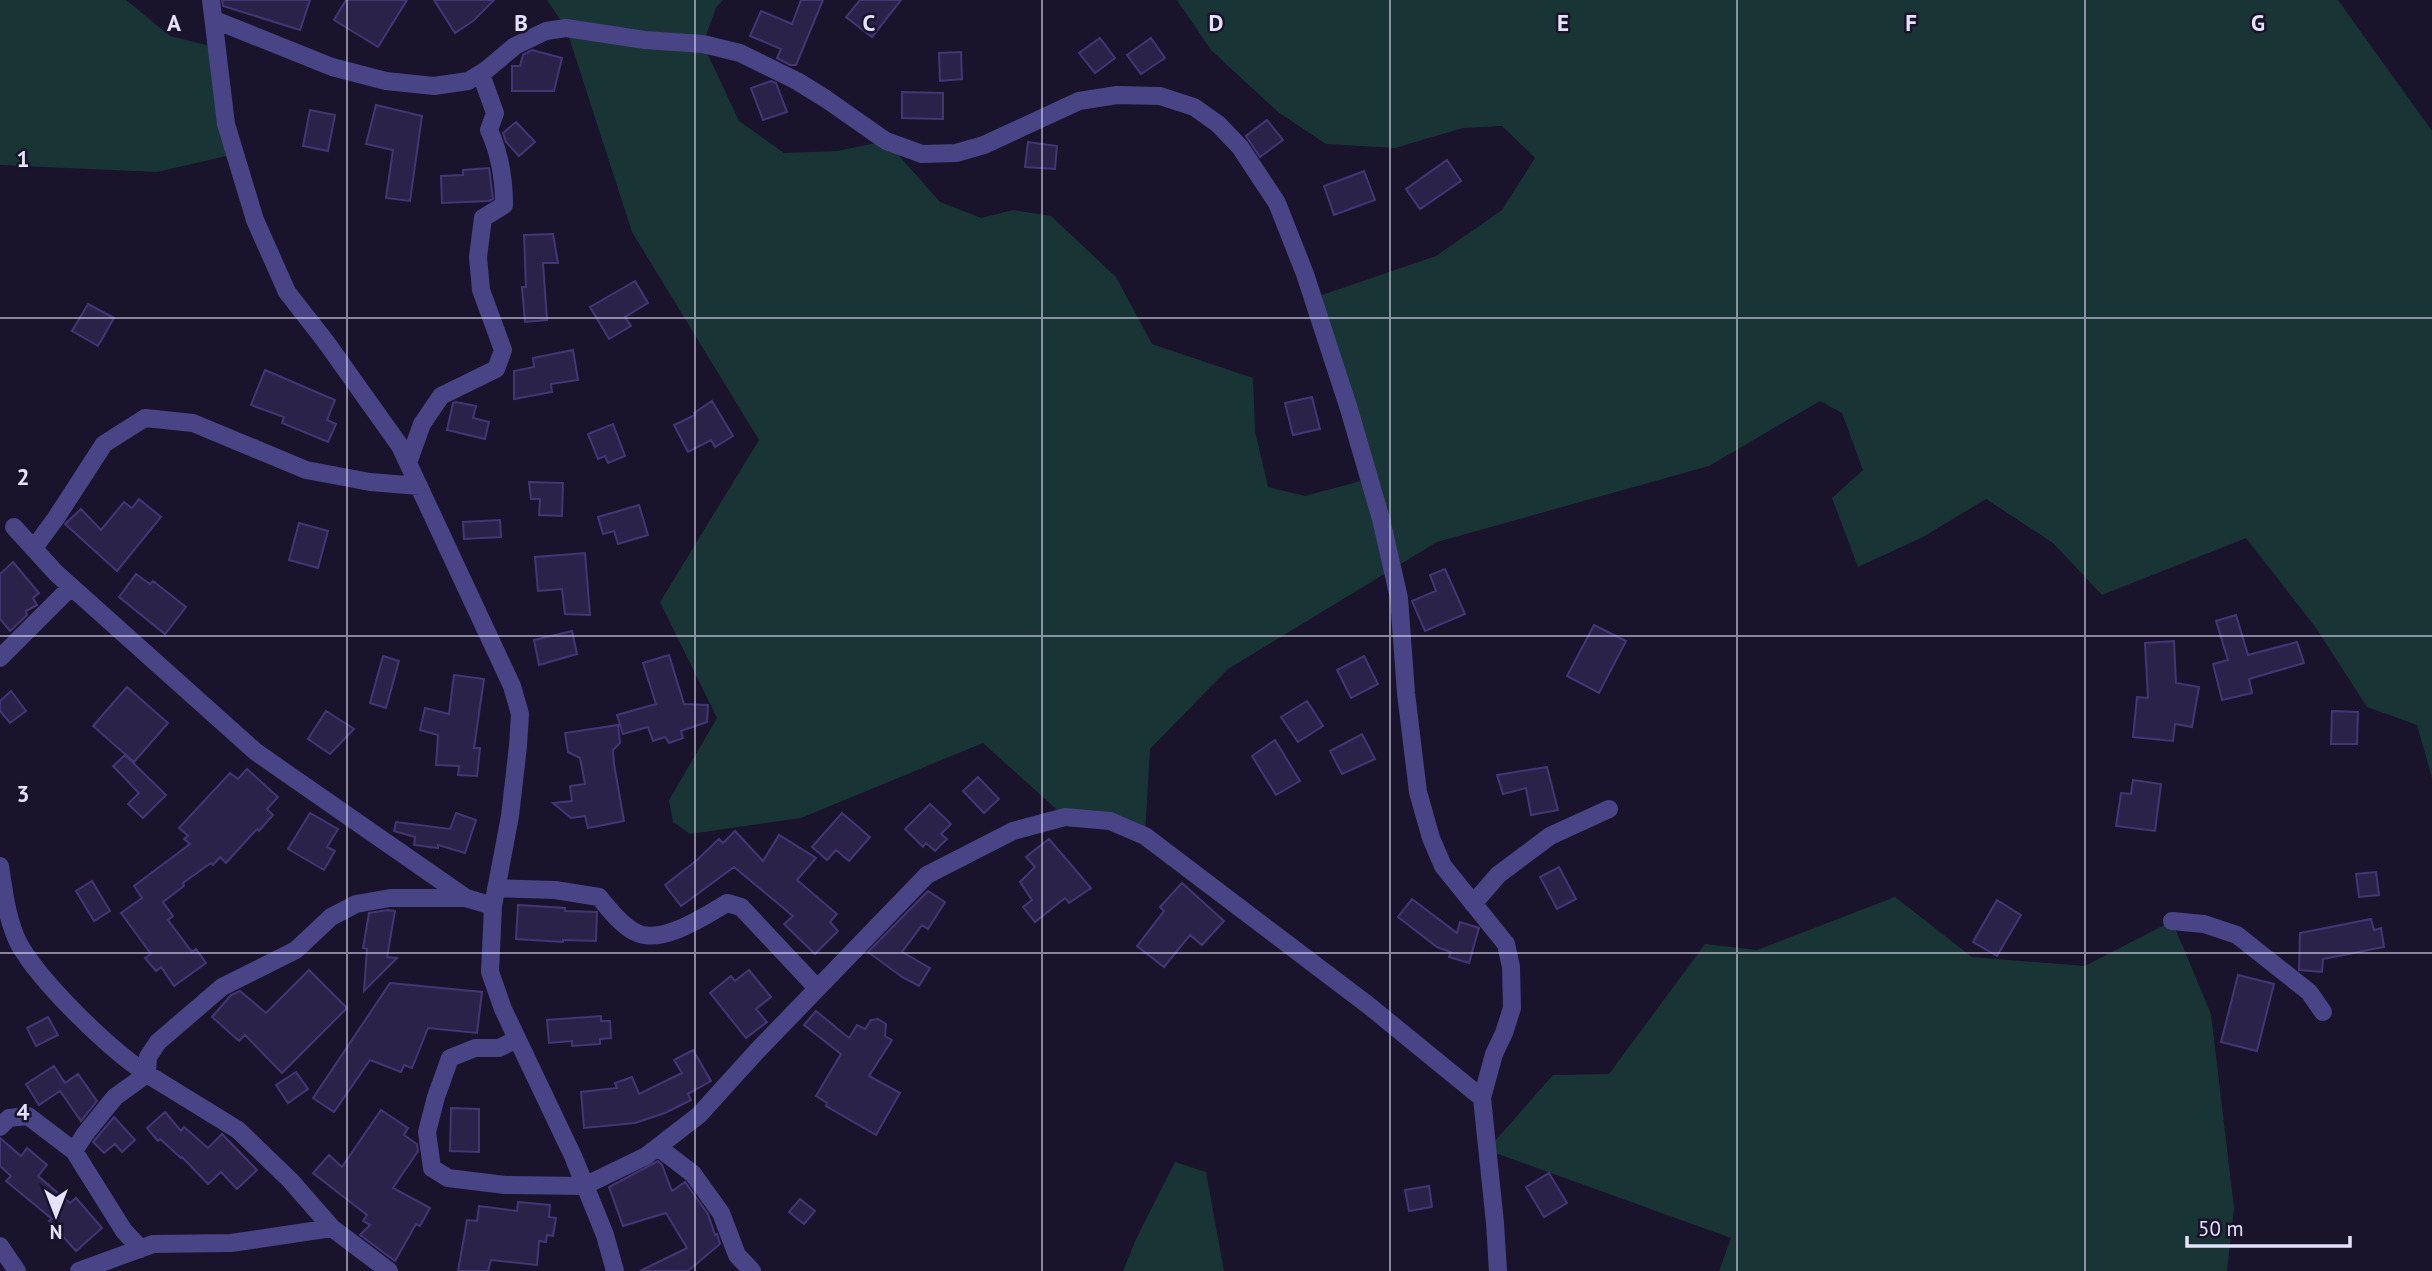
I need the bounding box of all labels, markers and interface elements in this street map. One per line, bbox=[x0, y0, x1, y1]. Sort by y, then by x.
text: A bbox=[167, 8, 181, 37]
text: B bbox=[514, 8, 528, 37]
text: C bbox=[863, 8, 876, 37]
text: D bbox=[1209, 8, 1223, 37]
text: E bbox=[1557, 8, 1569, 37]
text: F bbox=[1905, 8, 1917, 37]
text: G bbox=[2251, 8, 2265, 37]
text: 1 bbox=[16, 144, 30, 173]
text: 2 bbox=[16, 462, 30, 491]
text: 3 bbox=[16, 779, 30, 808]
text: 4 bbox=[16, 1097, 30, 1126]
north arrow bbox=[21, 1180, 91, 1250]
scale bar bbox=[2187, 1204, 2350, 1248]
text: 50 m bbox=[2198, 1215, 2244, 1242]
text: N bbox=[50, 1220, 62, 1244]

